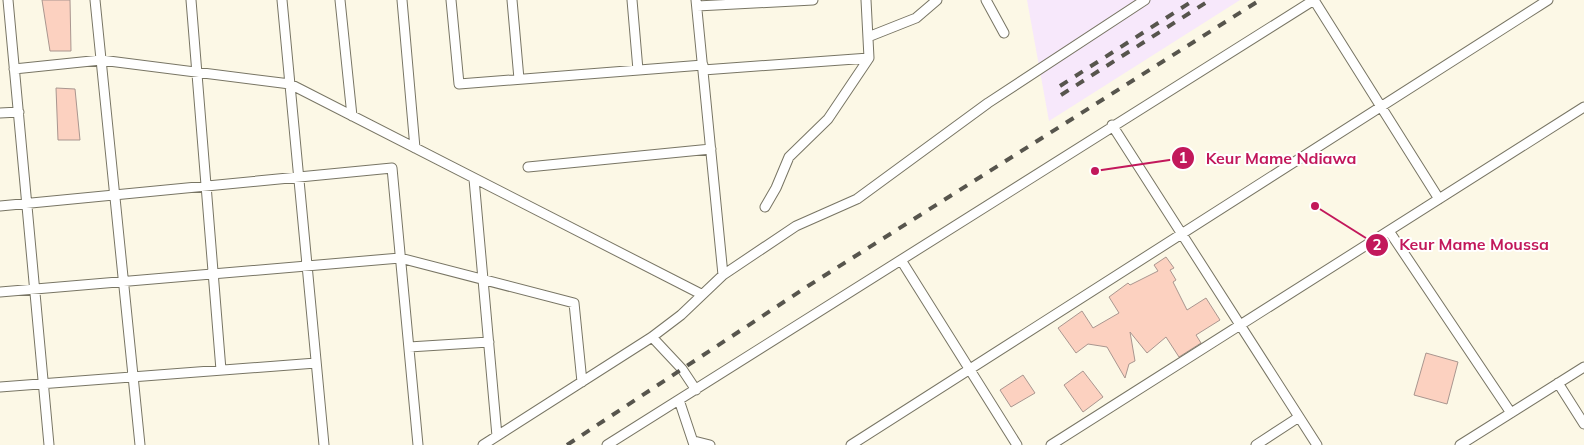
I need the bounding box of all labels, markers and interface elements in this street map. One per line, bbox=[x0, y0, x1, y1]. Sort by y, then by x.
callout: Keur Mame Ndiawa bbox=[1170, 143, 1366, 174]
text: 1 bbox=[1178, 148, 1188, 167]
text: Keur Mame Ndiawa bbox=[1206, 148, 1356, 168]
callout: Keur Mame Moussa bbox=[1364, 229, 1559, 260]
text: Keur Mame Moussa bbox=[1399, 234, 1549, 254]
text: 2 bbox=[1372, 235, 1382, 254]

